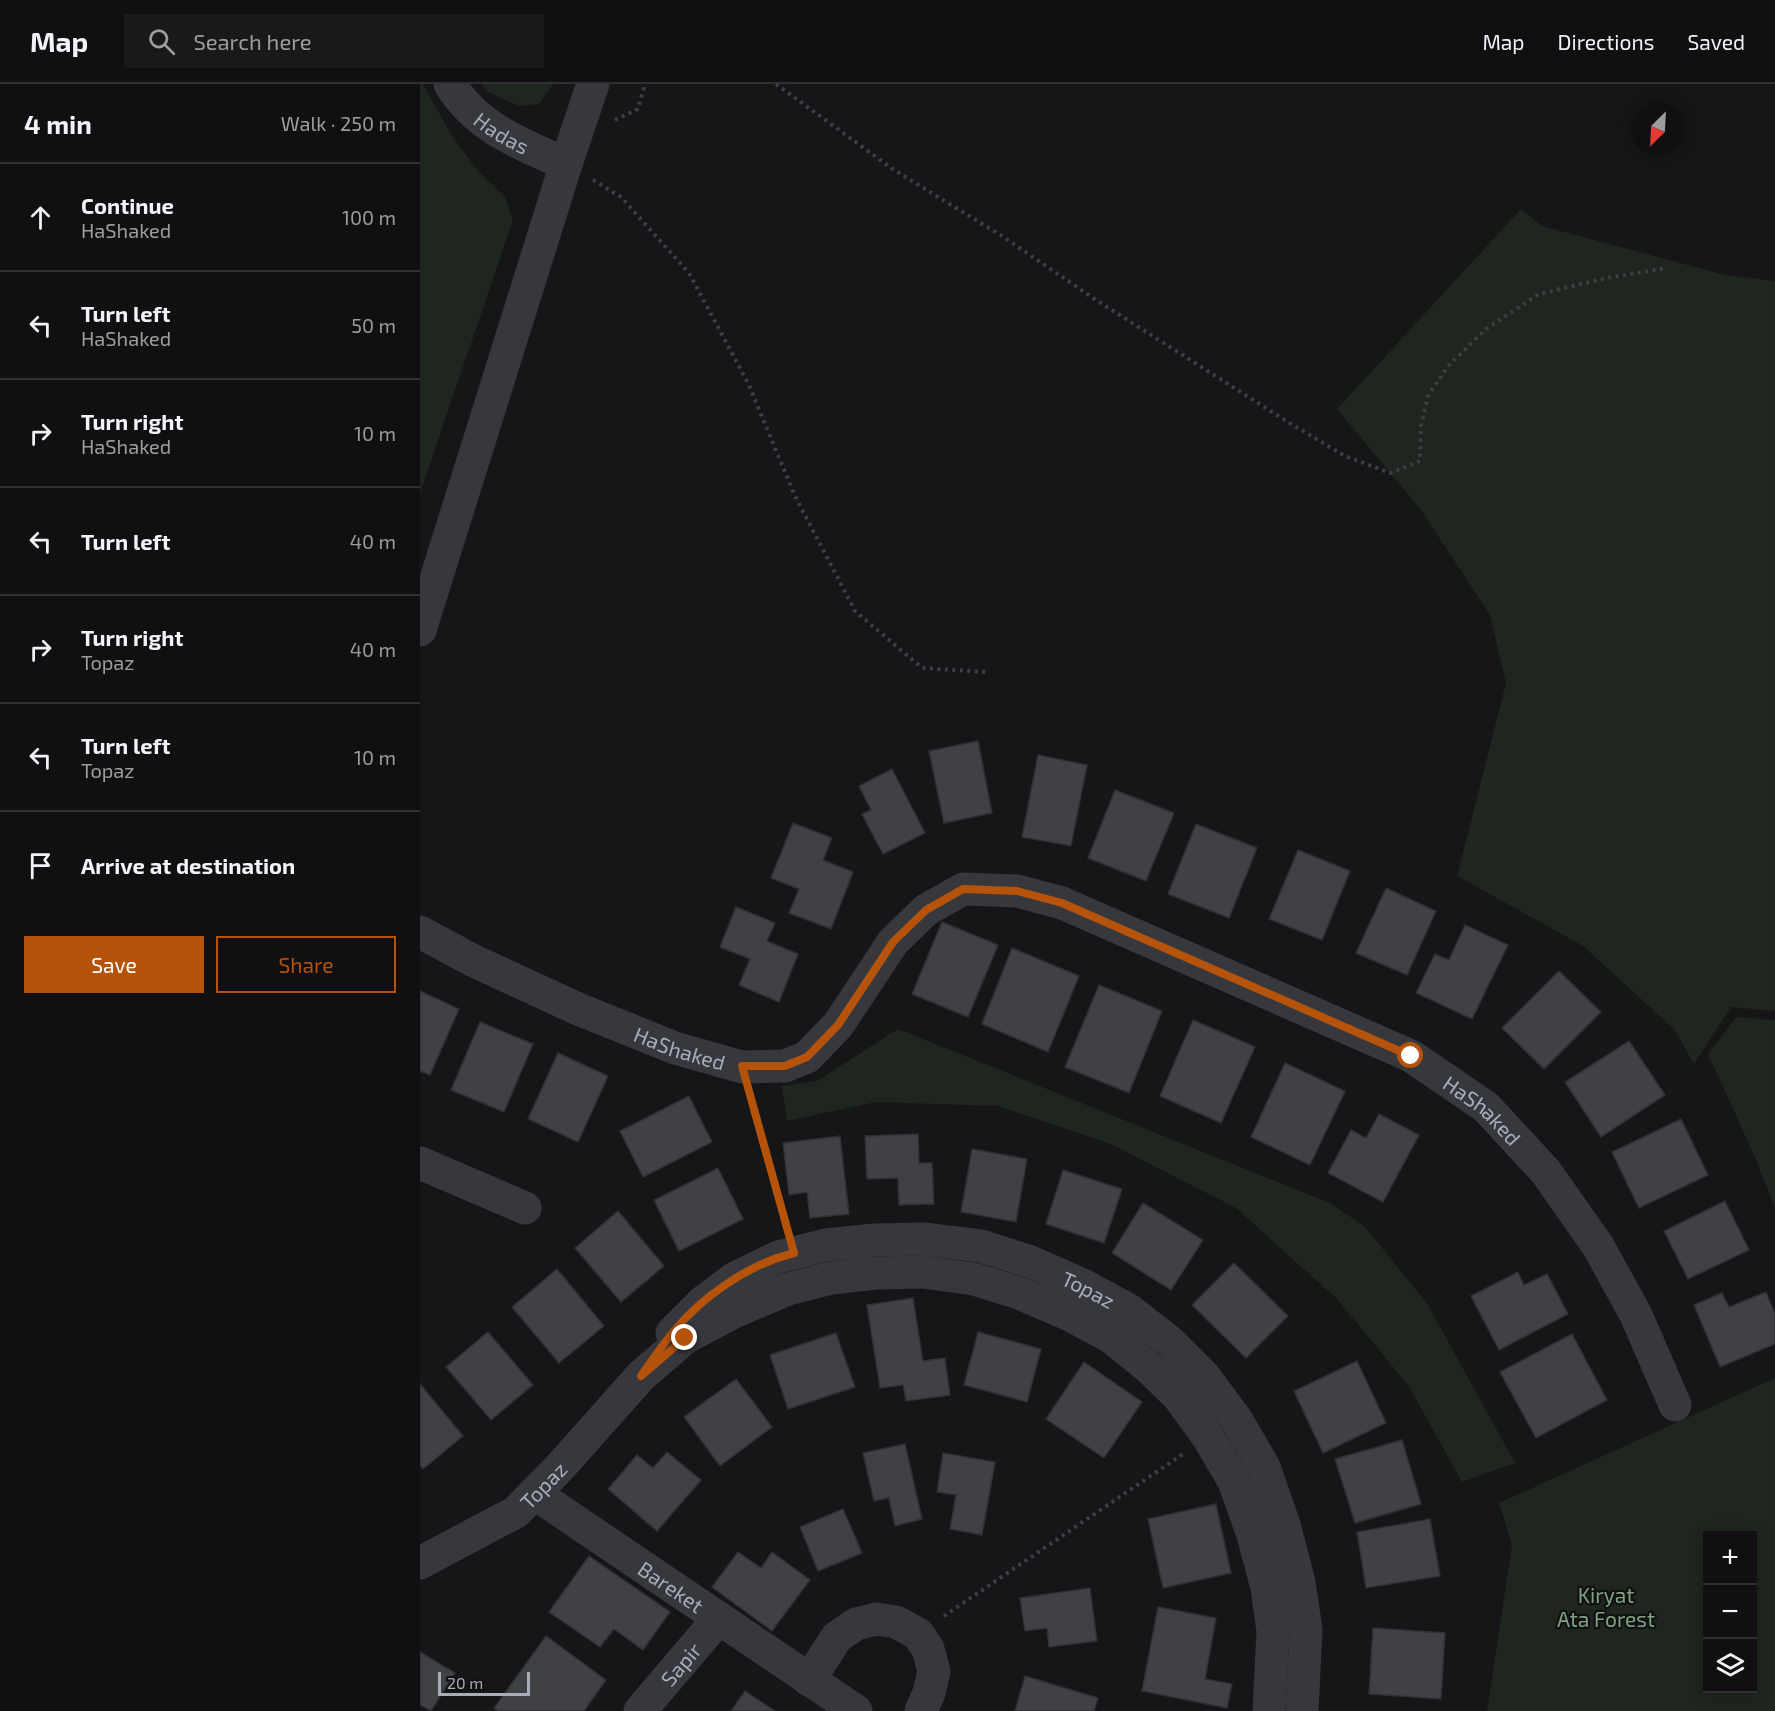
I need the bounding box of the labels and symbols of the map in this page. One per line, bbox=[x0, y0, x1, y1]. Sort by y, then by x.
north arrow bbox=[1631, 102, 1685, 156]
street label: Hadas bbox=[469, 106, 534, 158]
street label: HaShaked bbox=[631, 1020, 728, 1074]
route start bbox=[1397, 1042, 1423, 1068]
street label: HaShaked bbox=[1439, 1070, 1527, 1150]
street label: Topaz bbox=[1058, 1265, 1120, 1313]
route end bbox=[671, 1324, 697, 1350]
street label: Topaz bbox=[514, 1456, 571, 1513]
street label: Bareket bbox=[634, 1555, 709, 1617]
park label: Kiryat Ata Forest bbox=[1557, 1582, 1655, 1631]
street label: Sapir bbox=[655, 1636, 706, 1691]
scale bar bbox=[438, 1669, 530, 1696]

